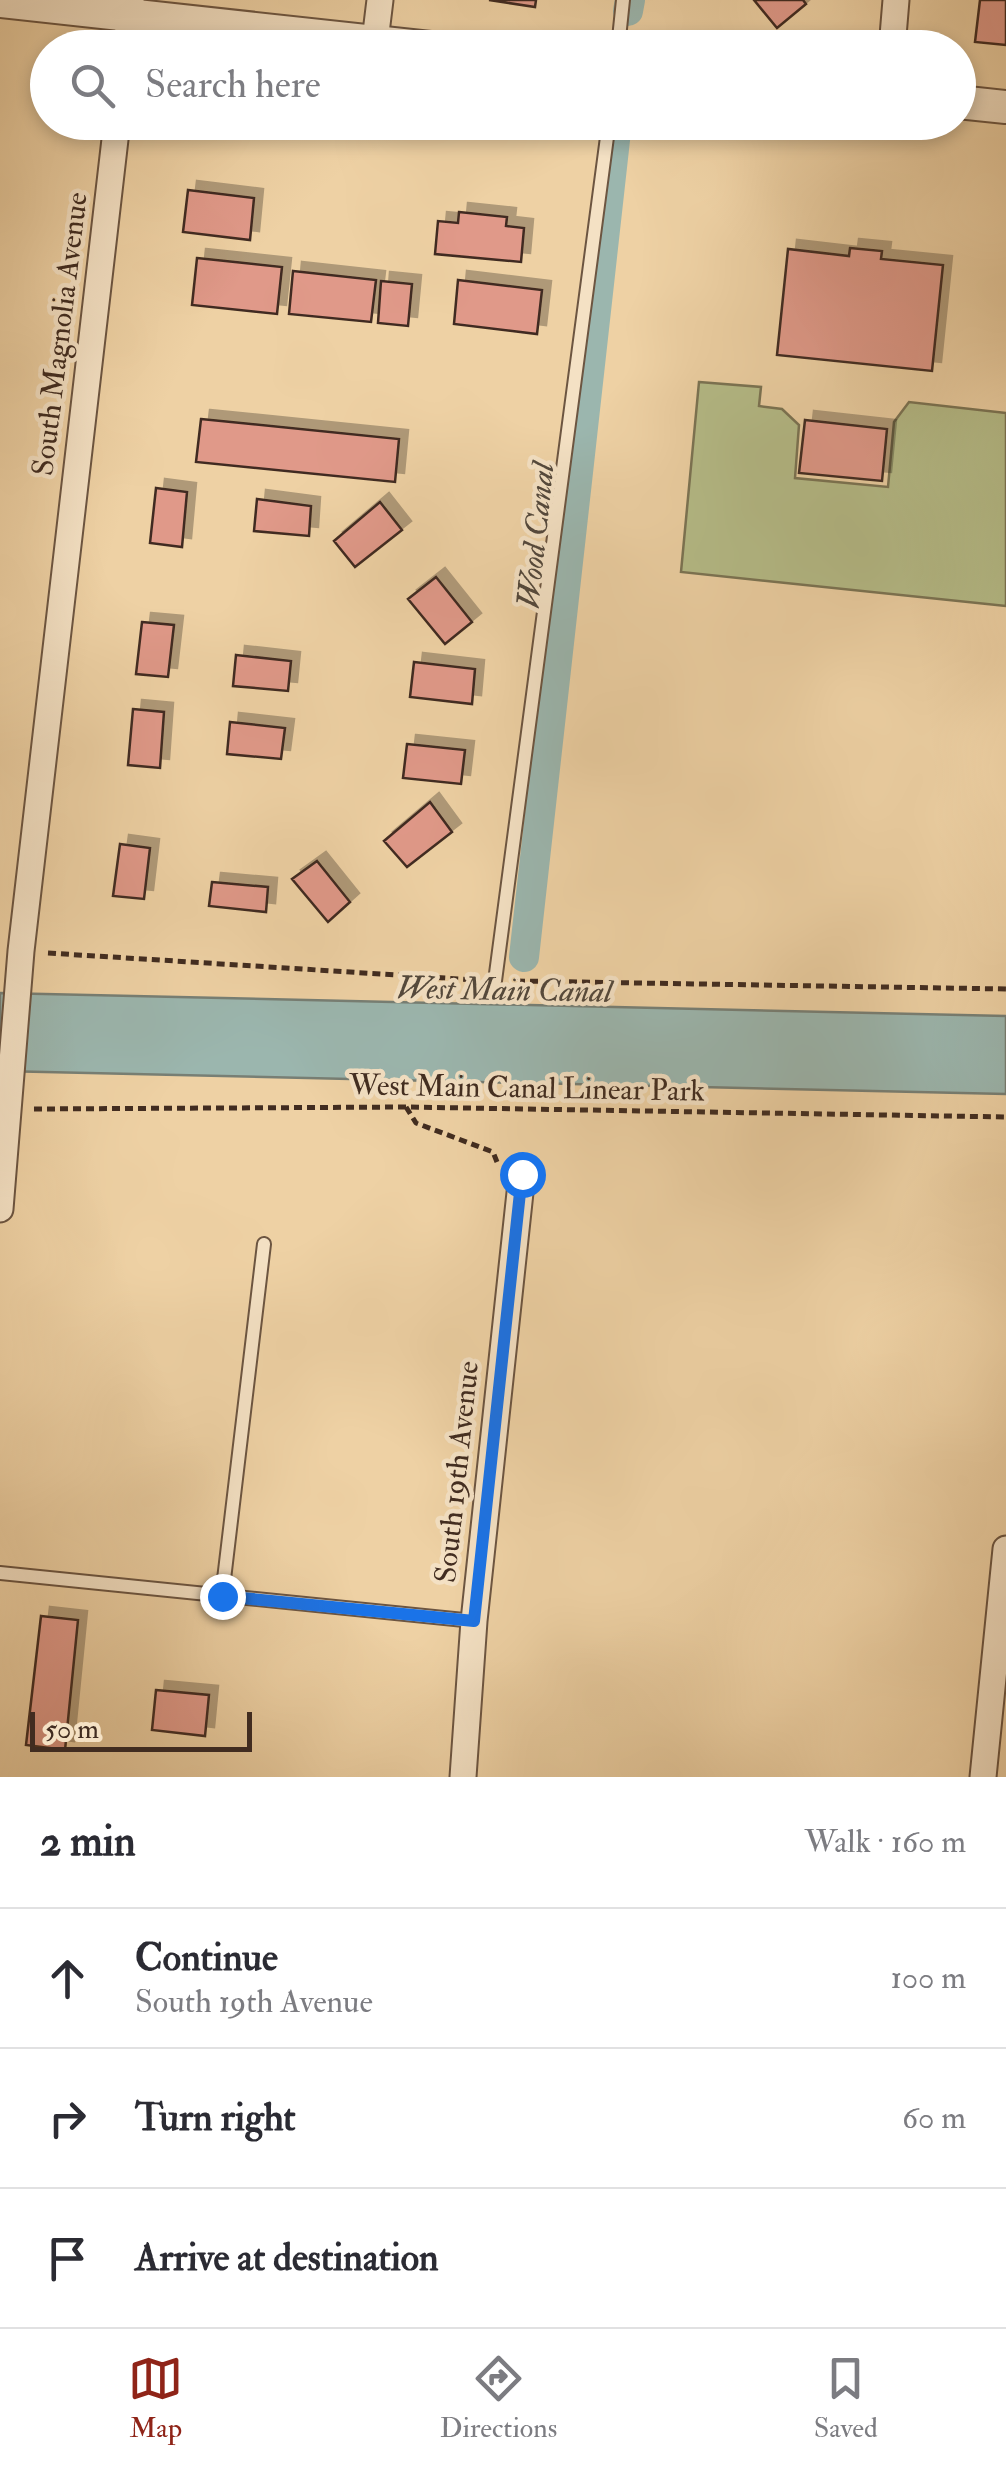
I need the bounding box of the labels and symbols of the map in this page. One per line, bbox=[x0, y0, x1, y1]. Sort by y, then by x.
street label: South Magnolia Avenue bbox=[24, 190, 96, 478]
water label: Wood Canal bbox=[508, 458, 564, 611]
water label: West Main Canal bbox=[396, 968, 615, 1012]
street label: West Main Canal Linear Park bbox=[348, 1066, 705, 1110]
route start bbox=[500, 1152, 546, 1198]
street label: South 19th Avenue bbox=[427, 1359, 487, 1585]
route end bbox=[200, 1574, 246, 1620]
scale bar bbox=[30, 1707, 252, 1752]

